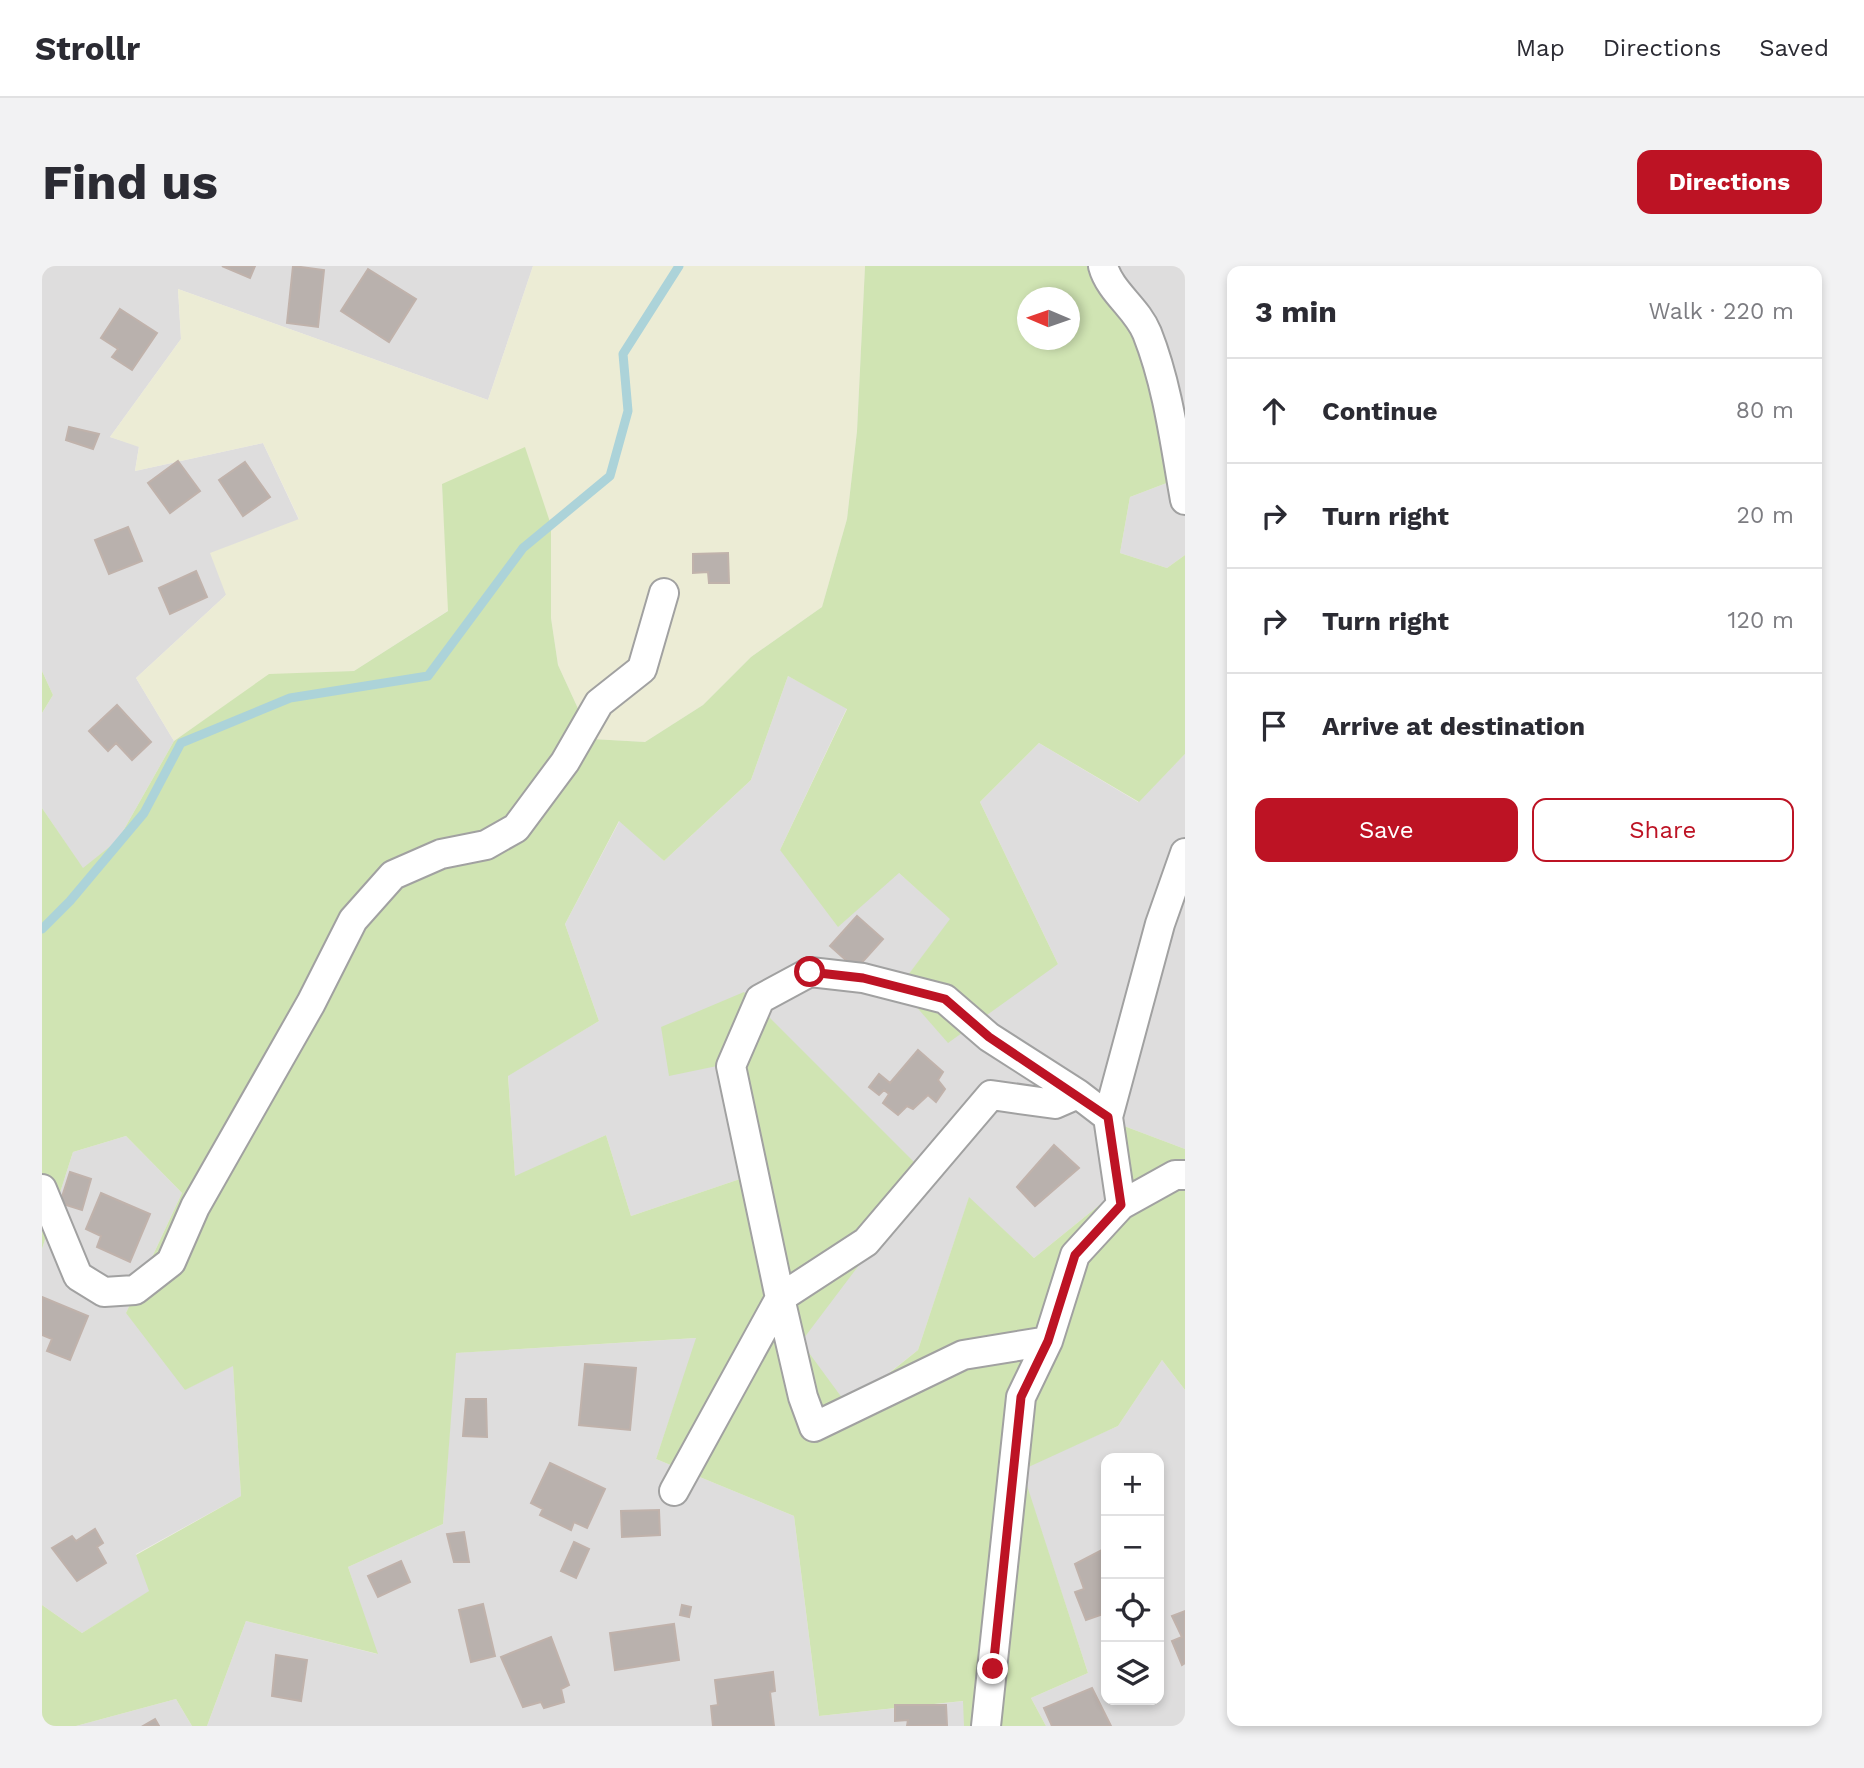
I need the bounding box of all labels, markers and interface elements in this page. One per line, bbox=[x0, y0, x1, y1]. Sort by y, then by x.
text: Strollr bbox=[35, 29, 140, 68]
text: Map bbox=[1516, 34, 1565, 62]
text: Directions bbox=[1603, 34, 1721, 62]
text: Saved bbox=[1759, 34, 1829, 62]
button: Directions bbox=[1637, 150, 1822, 214]
text: Find us bbox=[42, 153, 218, 211]
north arrow bbox=[1017, 287, 1080, 350]
text: 3 min bbox=[1255, 294, 1337, 329]
text: Walk · 220 m bbox=[1648, 298, 1794, 325]
icon: ahead bbox=[1255, 392, 1293, 430]
text: Continue bbox=[1322, 396, 1438, 426]
text: 80 m bbox=[1736, 397, 1794, 424]
icon: right bbox=[1255, 497, 1293, 535]
text: Turn right bbox=[1322, 501, 1449, 531]
text: 20 m bbox=[1737, 502, 1794, 529]
icon: right bbox=[1255, 602, 1293, 640]
text: Turn right bbox=[1322, 606, 1449, 636]
text: 120 m bbox=[1728, 607, 1794, 634]
icon: arrive bbox=[1255, 707, 1293, 745]
text: Arrive at destination bbox=[1322, 711, 1585, 741]
button: Save bbox=[1255, 798, 1518, 862]
button: Share bbox=[1532, 798, 1794, 862]
route start bbox=[794, 956, 825, 987]
map controls bbox=[1101, 1453, 1164, 1705]
button: + bbox=[1101, 1453, 1164, 1516]
button: − bbox=[1101, 1516, 1164, 1579]
button: locate bbox=[1101, 1579, 1164, 1642]
button: layers bbox=[1101, 1642, 1164, 1705]
route end bbox=[977, 1653, 1008, 1684]

